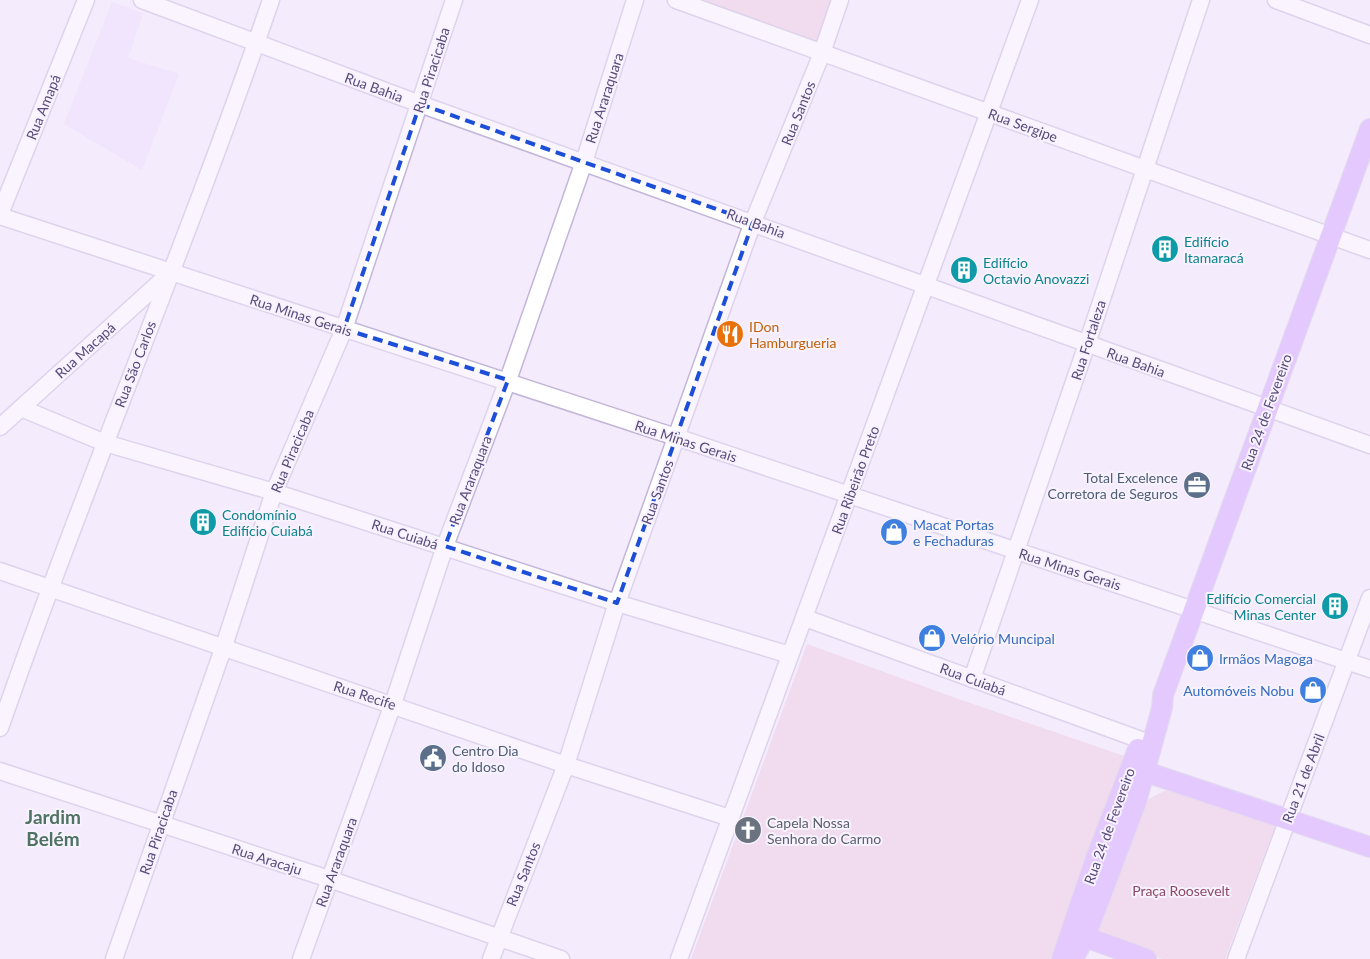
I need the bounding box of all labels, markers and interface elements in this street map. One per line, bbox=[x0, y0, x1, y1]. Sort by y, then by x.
street label: Rua Piracicaba bbox=[409, 25, 453, 115]
street label: Rua Araraquara bbox=[581, 51, 627, 145]
street label: Rua Bahia bbox=[342, 69, 406, 105]
street label: Rua Amapá bbox=[22, 72, 64, 142]
street label: Rua Santos bbox=[777, 78, 819, 148]
street label: Rua Sergipe bbox=[986, 105, 1060, 145]
street label: Rua Bahia bbox=[724, 205, 788, 241]
place label: Edifício Itamaracá bbox=[1184, 233, 1244, 266]
building icon: Edifício Itamaracá bbox=[1150, 234, 1180, 264]
place label: Edifício Octavio Anovazzi bbox=[983, 254, 1089, 287]
building icon: Edifício Octavio Anovazzi bbox=[949, 255, 979, 285]
street label: Rua Minas Gerais bbox=[248, 290, 354, 340]
street label: Rua Fortaleza bbox=[1067, 298, 1109, 382]
street label: Rua São Carlos bbox=[111, 318, 159, 410]
place label: IDon Hamburgueria bbox=[749, 318, 836, 351]
street label: Rua Macapá bbox=[51, 319, 119, 381]
restaurant icon: IDon Hamburgueria bbox=[715, 319, 745, 349]
street label: Rua Bahia bbox=[1104, 344, 1168, 380]
street label: Rua 24 de Fevereiro bbox=[1237, 351, 1295, 473]
street label: Rua Piracicaba bbox=[267, 407, 317, 495]
street label: Rua Minas Gerais bbox=[633, 416, 739, 466]
street label: Rua Ribeirão Preto bbox=[827, 423, 883, 537]
street label: Rua Araraquara bbox=[445, 433, 495, 527]
street label: Rua Santos bbox=[637, 457, 677, 527]
place label: Total Excelence Corretora de Seguros bbox=[1047, 469, 1178, 502]
office icon: Total Excelence Corretora de Seguros bbox=[1182, 470, 1212, 500]
place label: Condomínio Edifício Cuiabá bbox=[222, 506, 313, 539]
building icon: Condomínio Edifício Cuiabá bbox=[188, 507, 218, 537]
street label: Rua Cuiabá bbox=[370, 515, 440, 553]
place label: Macat Portas e Fechaduras bbox=[913, 516, 994, 549]
shop icon: Macat Portas e Fechaduras bbox=[879, 517, 909, 547]
street label: Rua Minas Gerais bbox=[1017, 544, 1123, 594]
place label: Edifício Comercial Minas Center bbox=[1206, 590, 1316, 623]
building icon: Edifício Comercial Minas Center bbox=[1320, 591, 1350, 621]
shop icon: Velório Muncipal bbox=[917, 623, 947, 653]
place label: Velório Muncipal bbox=[951, 630, 1055, 647]
shop icon: Irmãos Magoga bbox=[1185, 643, 1215, 673]
place label: Irmãos Magoga bbox=[1219, 650, 1313, 667]
street label: Rua Cuiabá bbox=[938, 659, 1008, 699]
shop icon: Automóveis Nobu bbox=[1298, 675, 1328, 705]
street label: Rua Recife bbox=[332, 677, 398, 713]
place label: Automóveis Nobu bbox=[1183, 682, 1294, 699]
street label: Rua 21 de Abril bbox=[1278, 731, 1328, 825]
place label: Centro Dia do Idoso bbox=[452, 742, 519, 775]
public building icon: Centro Dia do Idoso bbox=[418, 743, 448, 773]
street label: Rua 24 de Fevereiro bbox=[1080, 765, 1138, 887]
street label: Rua Piracicaba bbox=[135, 787, 181, 877]
district label: Jardim Belém bbox=[25, 805, 81, 850]
place label: Capela Nossa Senhora do Carmo bbox=[767, 814, 881, 847]
street label: Rua Araraquara bbox=[312, 815, 360, 909]
church icon: Capela Nossa Senhora do Carmo bbox=[733, 815, 763, 845]
street label: Rua Santos bbox=[502, 839, 544, 909]
street label: Rua Aracaju bbox=[230, 840, 304, 878]
park label: Praça Roosevelt bbox=[1132, 882, 1230, 899]

